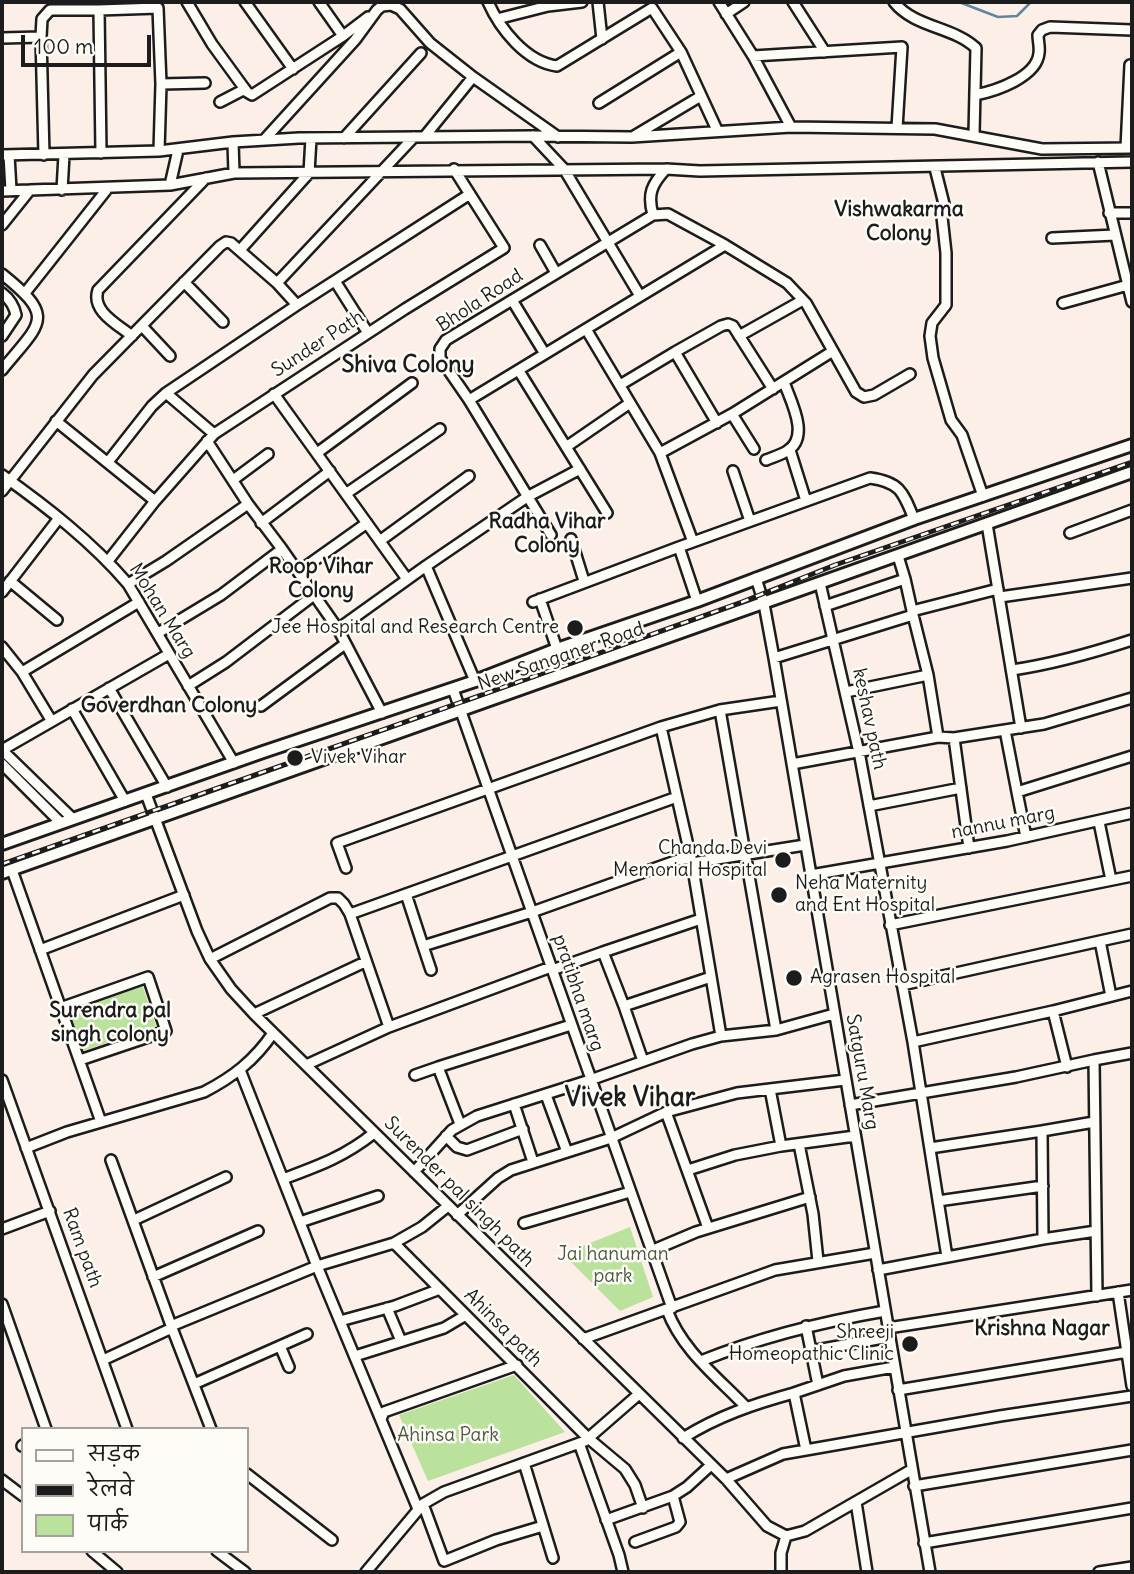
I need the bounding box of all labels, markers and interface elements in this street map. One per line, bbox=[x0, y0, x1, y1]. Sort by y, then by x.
scale bar bbox=[24, 21, 154, 65]
text: 100 m bbox=[34, 33, 93, 60]
district label: Vishwakarma Colony bbox=[834, 197, 964, 247]
street label: Bhola Road bbox=[433, 265, 527, 337]
street label: Sunder Path bbox=[268, 306, 368, 382]
district label: Shiva Colony bbox=[341, 351, 475, 379]
district label: Radha Vihar Colony bbox=[488, 509, 606, 559]
district label: Roop Vihar Colony bbox=[269, 554, 373, 604]
street label: Mohan Marg bbox=[124, 559, 200, 663]
place label: Jee Hospital and Research Centre bbox=[271, 617, 559, 639]
street label: New Sanganer Road bbox=[475, 618, 647, 696]
marker: Jee Hospital and Research Centre bbox=[565, 618, 585, 638]
street label: keshav path bbox=[847, 666, 891, 772]
district label: Goverdhan Colony bbox=[81, 693, 257, 719]
place label: Vivek Vihar bbox=[311, 747, 406, 769]
marker: Vivek Vihar bbox=[285, 748, 305, 768]
street label: nannu marg bbox=[949, 802, 1057, 844]
place label: Chanda Devi Memorial Hospital bbox=[613, 838, 767, 882]
marker: Chanda Devi Memorial Hospital bbox=[773, 850, 793, 870]
place label: Neha Maternity and Ent Hospital bbox=[795, 873, 935, 917]
marker: Neha Maternity and Ent Hospital bbox=[769, 885, 789, 905]
street label: pratibha marg bbox=[547, 931, 609, 1055]
place label: Agrasen Hospital bbox=[810, 967, 955, 989]
marker: Agrasen Hospital bbox=[784, 968, 804, 988]
district label: Surendra pal singh colony bbox=[49, 998, 171, 1048]
street label: Satguru Marg bbox=[841, 1012, 883, 1132]
district label: Vivek Vihar bbox=[565, 1083, 695, 1115]
street label: Surender pal singh path bbox=[379, 1112, 539, 1272]
street label: Ram path bbox=[57, 1205, 107, 1291]
park label: Jai hanuman park bbox=[557, 1244, 669, 1288]
street label: Ahinsa path bbox=[459, 1284, 547, 1372]
district label: Krishna Nagar bbox=[974, 1316, 1110, 1342]
place label: Shreeji Homeopathic Clinic bbox=[729, 1322, 894, 1366]
marker: Shreeji Homeopathic Clinic bbox=[900, 1334, 920, 1354]
park label: Ahinsa Park bbox=[397, 1425, 499, 1447]
legend bbox=[21, 1427, 248, 1553]
text: सड़क bbox=[88, 1440, 140, 1467]
text: रेलवे bbox=[88, 1475, 134, 1502]
text: पार्क bbox=[88, 1510, 128, 1537]

